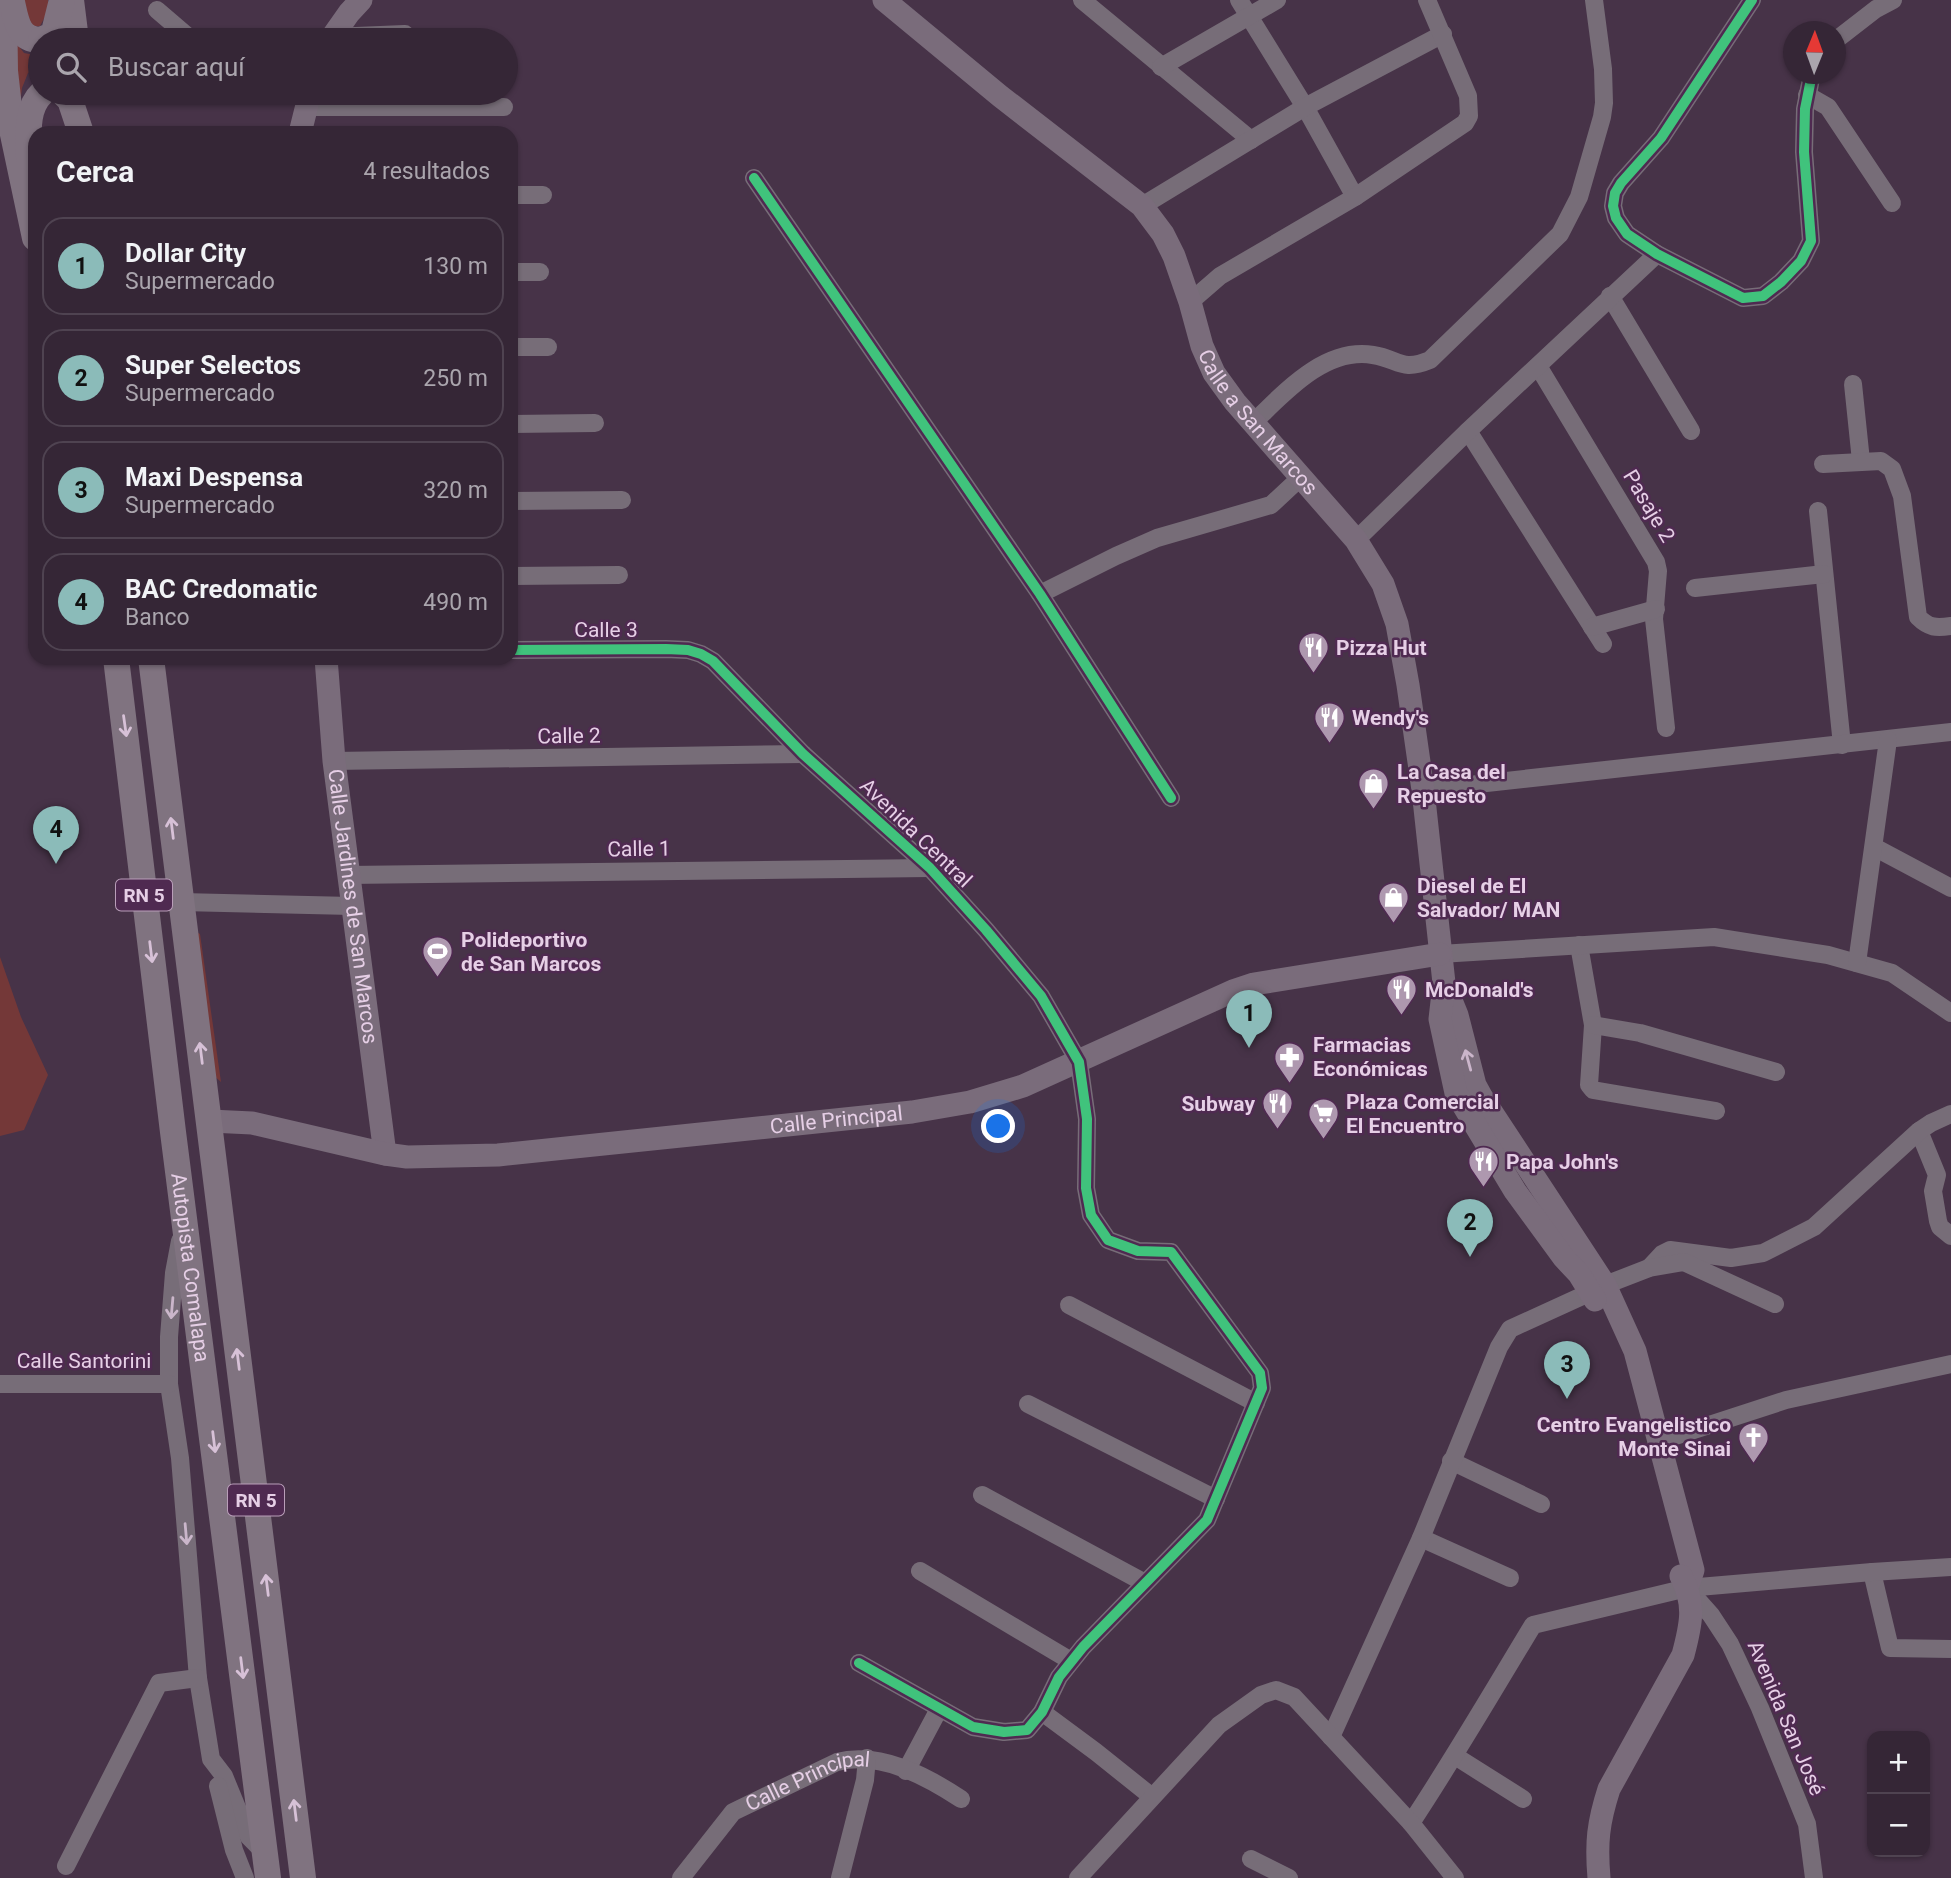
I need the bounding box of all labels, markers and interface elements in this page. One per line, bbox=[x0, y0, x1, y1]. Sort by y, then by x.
north arrow bbox=[1783, 21, 1846, 84]
search box bbox=[28, 28, 518, 105]
icon: search bbox=[52, 48, 90, 86]
text: Buscar aquí bbox=[108, 52, 245, 82]
text: Cerca bbox=[56, 154, 134, 189]
text: 4 resultados bbox=[363, 158, 490, 185]
text: Dollar City bbox=[125, 238, 246, 268]
text: 1 bbox=[74, 253, 88, 280]
text: 130 m bbox=[423, 253, 488, 280]
text: Supermercado bbox=[125, 268, 275, 295]
street label: Calle a San Marcos bbox=[1193, 346, 1323, 500]
text: Super Selectos bbox=[125, 350, 301, 380]
text: 2 bbox=[74, 365, 88, 392]
text: 250 m bbox=[423, 365, 488, 392]
text: Supermercado bbox=[125, 380, 275, 407]
text: Maxi Despensa bbox=[125, 462, 303, 492]
street label: Pasaje 2 bbox=[1618, 466, 1680, 547]
text: 3 bbox=[74, 477, 88, 504]
text: 320 m bbox=[423, 477, 488, 504]
text: Supermercado bbox=[125, 492, 275, 519]
text: BAC Credomatic bbox=[125, 574, 318, 604]
text: 4 bbox=[74, 589, 88, 616]
text: 490 m bbox=[423, 589, 488, 616]
text: Banco bbox=[125, 604, 190, 631]
street label: Calle 3 bbox=[574, 618, 638, 642]
restaurant icon: Pizza Hut bbox=[1296, 631, 1330, 675]
place label: Pizza Hut bbox=[1336, 636, 1427, 660]
restaurant icon: Wendy's bbox=[1312, 701, 1346, 745]
place label: Wendy's bbox=[1352, 706, 1429, 730]
one-way arrow bbox=[119, 714, 132, 736]
street label: Calle 2 bbox=[537, 723, 601, 749]
place label: La Casa del Repuesto bbox=[1397, 760, 1506, 808]
shop icon: La Casa del Repuesto bbox=[1357, 767, 1391, 811]
street label: Calle Jardines de San Marcos bbox=[323, 768, 383, 1045]
street label: Avenida Central bbox=[855, 774, 977, 892]
pin: 4 bbox=[33, 806, 79, 864]
one-way arrow bbox=[165, 817, 178, 840]
street label: Calle 1 bbox=[607, 836, 671, 862]
place label: Diesel de El Salvador/ MAN bbox=[1417, 874, 1560, 922]
road number: RN 5 bbox=[116, 880, 172, 911]
shop icon: Diesel de El Salvador/ MAN bbox=[1377, 881, 1411, 925]
place label: Polideportivo de San Marcos bbox=[461, 928, 601, 976]
sports icon: Polideportivo de San Marcos bbox=[421, 935, 455, 979]
one-way arrow bbox=[145, 940, 158, 962]
restaurant icon: McDonald's bbox=[1385, 973, 1419, 1017]
place label: McDonald's bbox=[1425, 978, 1534, 1002]
pin: 1 bbox=[1226, 990, 1272, 1048]
place label: Farmacias Económicas bbox=[1313, 1033, 1428, 1081]
pharmacy icon: Farmacias Económicas bbox=[1273, 1040, 1307, 1084]
one-way arrow bbox=[194, 1043, 207, 1065]
one-way arrow bbox=[1461, 1049, 1474, 1071]
restaurant icon: Subway bbox=[1261, 1087, 1295, 1131]
place label: Plaza Comercial El Encuentro bbox=[1346, 1090, 1499, 1138]
place label: Subway bbox=[1181, 1092, 1255, 1116]
supermarket icon: Plaza Comercial El Encuentro bbox=[1306, 1097, 1340, 1141]
street label: Calle Principal bbox=[769, 1101, 904, 1139]
your location bbox=[981, 1109, 1015, 1143]
restaurant icon: Papa John's bbox=[1466, 1145, 1500, 1189]
place label: Papa John's bbox=[1506, 1150, 1619, 1174]
street label: Autopista Comalapa bbox=[166, 1172, 214, 1363]
pin: 2 bbox=[1447, 1199, 1493, 1257]
one-way arrow bbox=[165, 1296, 178, 1319]
pin: 3 bbox=[1544, 1341, 1590, 1399]
one-way arrow bbox=[232, 1348, 245, 1371]
street label: Calle Santorini bbox=[17, 1349, 151, 1373]
place label: Centro Evangelistico Monte Sinai bbox=[1537, 1413, 1731, 1461]
church icon: Centro Evangelistico Monte Sinai bbox=[1737, 1420, 1771, 1464]
one-way arrow bbox=[207, 1431, 220, 1453]
road number: RN 5 bbox=[228, 1484, 284, 1516]
one-way arrow bbox=[180, 1523, 193, 1545]
one-way arrow bbox=[260, 1574, 273, 1596]
street label: Avenida San José bbox=[1743, 1637, 1829, 1799]
one-way arrow bbox=[236, 1656, 249, 1679]
map controls bbox=[1867, 1731, 1930, 1857]
button: + bbox=[1867, 1731, 1930, 1794]
street label: Calle Principal bbox=[742, 1747, 871, 1816]
button: − bbox=[1867, 1794, 1930, 1857]
one-way arrow bbox=[288, 1799, 301, 1822]

